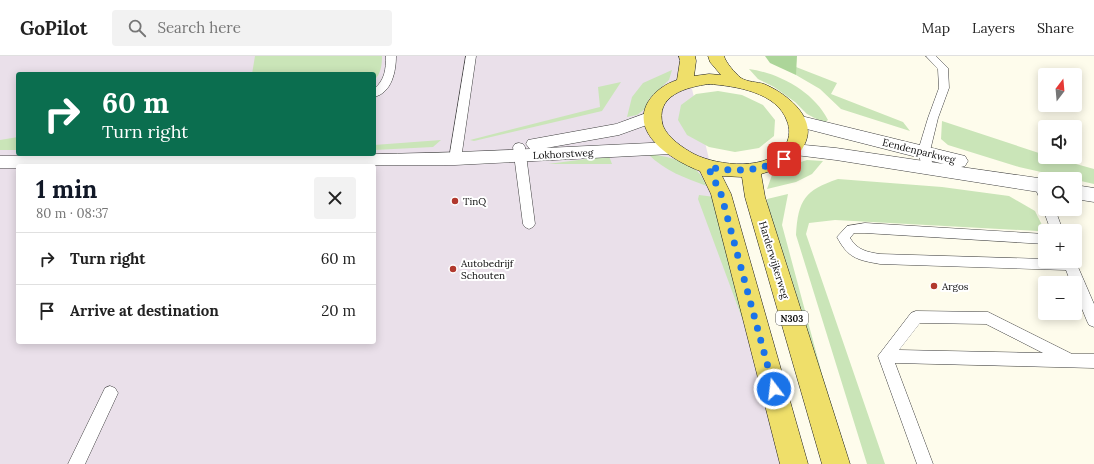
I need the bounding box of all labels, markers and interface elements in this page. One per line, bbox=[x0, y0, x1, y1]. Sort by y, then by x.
search box bbox=[112, 10, 392, 46]
text: GoPilot bbox=[20, 16, 88, 40]
icon: search bbox=[126, 17, 148, 39]
text: Search here bbox=[158, 18, 241, 37]
text: Map bbox=[922, 19, 950, 37]
text: Layers bbox=[972, 19, 1015, 37]
text: Share bbox=[1037, 19, 1074, 37]
north arrow bbox=[1038, 68, 1082, 112]
map controls bbox=[1038, 68, 1082, 320]
text: 60 m bbox=[102, 85, 169, 121]
icon: right bbox=[36, 88, 88, 140]
text: Turn right bbox=[102, 120, 188, 143]
button: sound bbox=[1038, 120, 1082, 164]
street label: Eendenparkweg bbox=[881, 136, 957, 166]
pin bbox=[767, 142, 801, 176]
street label: Lokhorstweg bbox=[532, 146, 594, 162]
icon: arrive bbox=[773, 148, 795, 170]
button: search bbox=[1038, 172, 1082, 216]
text: 1 min bbox=[36, 174, 97, 205]
button: close bbox=[314, 177, 356, 219]
place label: TinQ bbox=[463, 195, 486, 208]
marker: TinQ bbox=[450, 196, 460, 206]
text: 80 m · 08:37 bbox=[36, 205, 108, 222]
street label: Harderwijkerweg bbox=[756, 220, 792, 301]
button: + bbox=[1038, 224, 1082, 268]
icon: right bbox=[36, 248, 58, 270]
text: Turn right bbox=[70, 249, 146, 268]
text: 60 m bbox=[321, 249, 356, 268]
place label: Autobedrijf Schouten bbox=[460, 257, 514, 282]
marker: Autobedrijf Schouten bbox=[448, 264, 458, 274]
button: − bbox=[1038, 276, 1082, 320]
place label: Argos bbox=[941, 280, 969, 293]
marker: Argos bbox=[929, 281, 939, 291]
icon: arrive bbox=[36, 300, 58, 322]
text: Arrive at destination bbox=[70, 301, 219, 320]
text: 20 m bbox=[321, 301, 356, 320]
road number: N303 bbox=[776, 311, 808, 325]
position arrow bbox=[753, 368, 795, 410]

